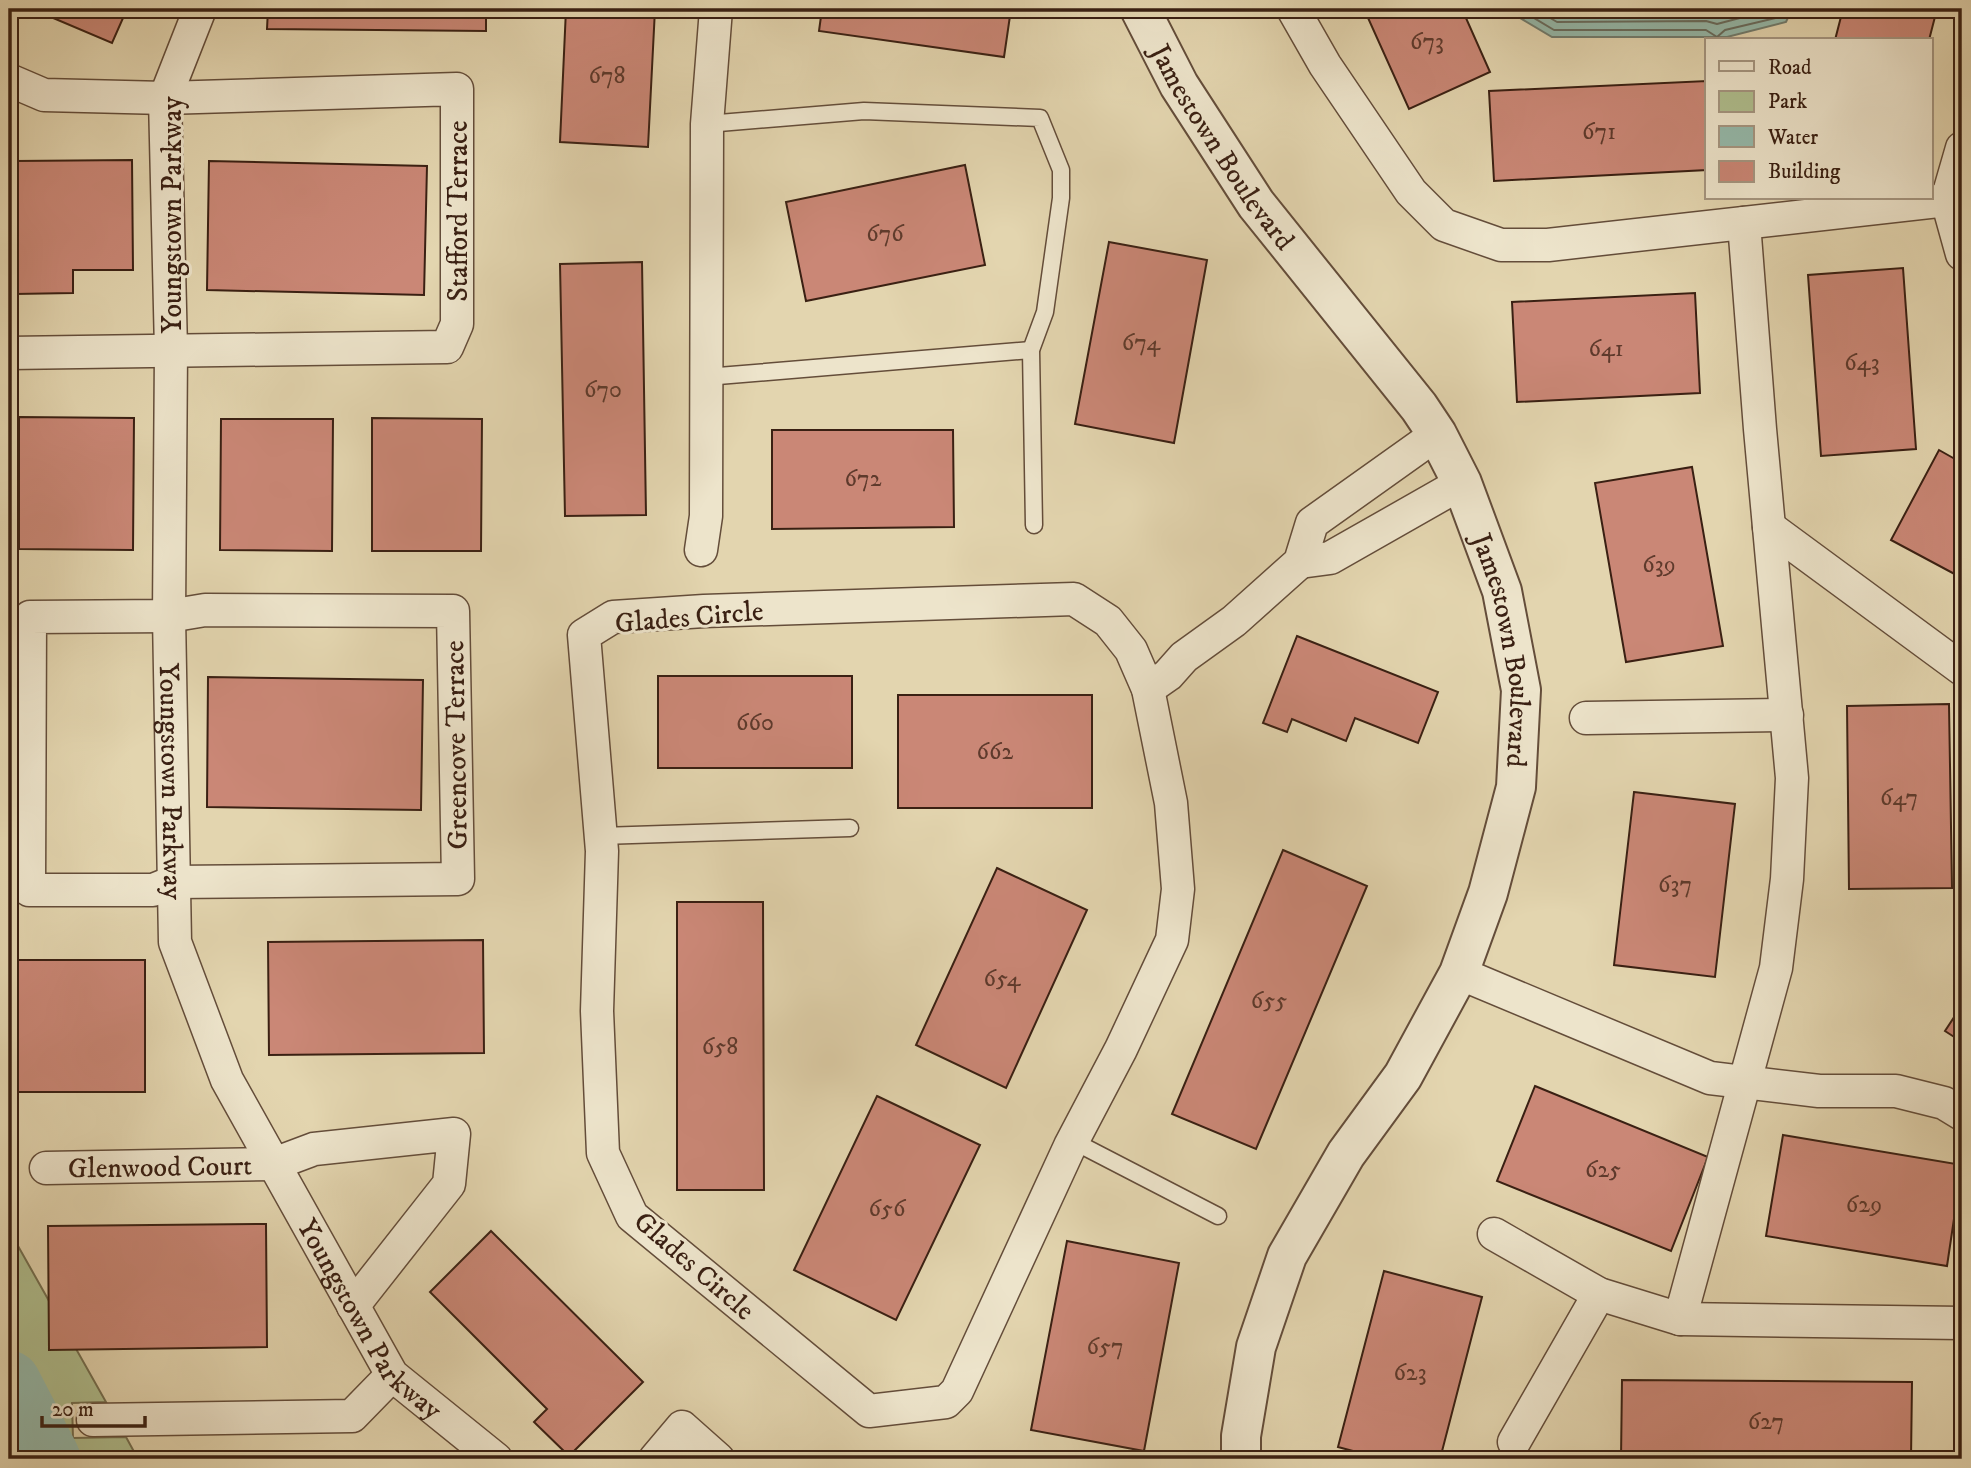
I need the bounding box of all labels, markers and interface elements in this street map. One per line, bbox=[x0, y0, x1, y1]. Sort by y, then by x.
house number: 673 bbox=[1410, 27, 1444, 57]
street label: Jamestown Boulevard bbox=[1141, 36, 1302, 257]
legend bbox=[1705, 38, 1932, 200]
text: Road bbox=[1768, 55, 1812, 81]
house number: 678 bbox=[588, 61, 626, 91]
text: Park bbox=[1768, 89, 1808, 115]
street label: Youngstown Parkway bbox=[155, 96, 190, 333]
house number: 671 bbox=[1582, 117, 1616, 147]
street label: Stafford Terrace bbox=[441, 120, 476, 302]
text: Water bbox=[1767, 125, 1818, 151]
text: Building bbox=[1768, 159, 1841, 185]
house number: 676 bbox=[866, 219, 905, 249]
house number: 674 bbox=[1122, 328, 1161, 358]
house number: 641 bbox=[1588, 334, 1624, 364]
house number: 643 bbox=[1844, 348, 1880, 378]
house number: 670 bbox=[584, 375, 622, 405]
house number: 672 bbox=[845, 464, 882, 494]
street label: Jamestown Boulevard bbox=[1462, 526, 1537, 768]
house number: 639 bbox=[1642, 550, 1676, 580]
street label: Glades Circle bbox=[613, 594, 765, 641]
street label: Greencove Terrace bbox=[437, 640, 476, 850]
street label: Youngstown Parkway bbox=[151, 662, 190, 901]
house number: 660 bbox=[736, 708, 774, 738]
house number: 662 bbox=[977, 737, 1014, 767]
house number: 647 bbox=[1880, 783, 1918, 813]
house number: 637 bbox=[1658, 870, 1692, 900]
house number: 654 bbox=[984, 964, 1022, 994]
house number: 655 bbox=[1251, 986, 1287, 1016]
house number: 658 bbox=[702, 1032, 738, 1062]
street label: Glenwood Court bbox=[68, 1148, 252, 1187]
house number: 625 bbox=[1585, 1155, 1621, 1185]
house number: 629 bbox=[1846, 1190, 1882, 1220]
house number: 656 bbox=[869, 1194, 907, 1224]
street label: Glades Circle bbox=[626, 1204, 762, 1328]
street label: Youngstown Parkway bbox=[289, 1213, 449, 1428]
house number: 657 bbox=[1086, 1332, 1124, 1362]
house number: 623 bbox=[1393, 1358, 1427, 1388]
scale bar bbox=[42, 1384, 145, 1428]
text: 20 m bbox=[52, 1397, 94, 1423]
house number: 627 bbox=[1748, 1407, 1784, 1437]

